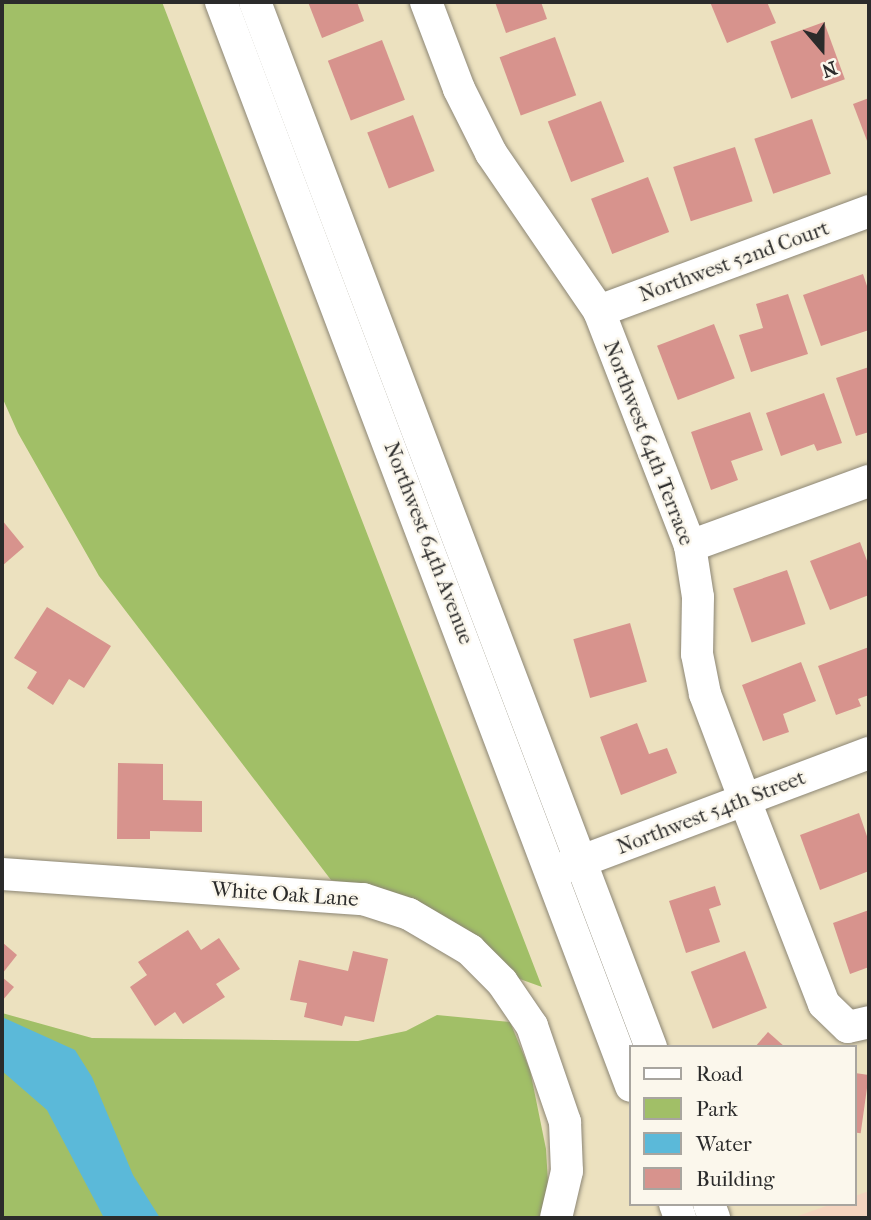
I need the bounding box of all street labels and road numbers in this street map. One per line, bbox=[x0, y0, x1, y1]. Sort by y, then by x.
street label: Northwest 52nd Court bbox=[636, 215, 832, 307]
street label: Northwest 64th Terrace bbox=[598, 337, 700, 549]
street label: Northwest 64th Avenue bbox=[379, 438, 479, 648]
street label: Northwest 54th Street bbox=[613, 764, 809, 860]
street label: White Oak Lane bbox=[211, 876, 359, 912]

